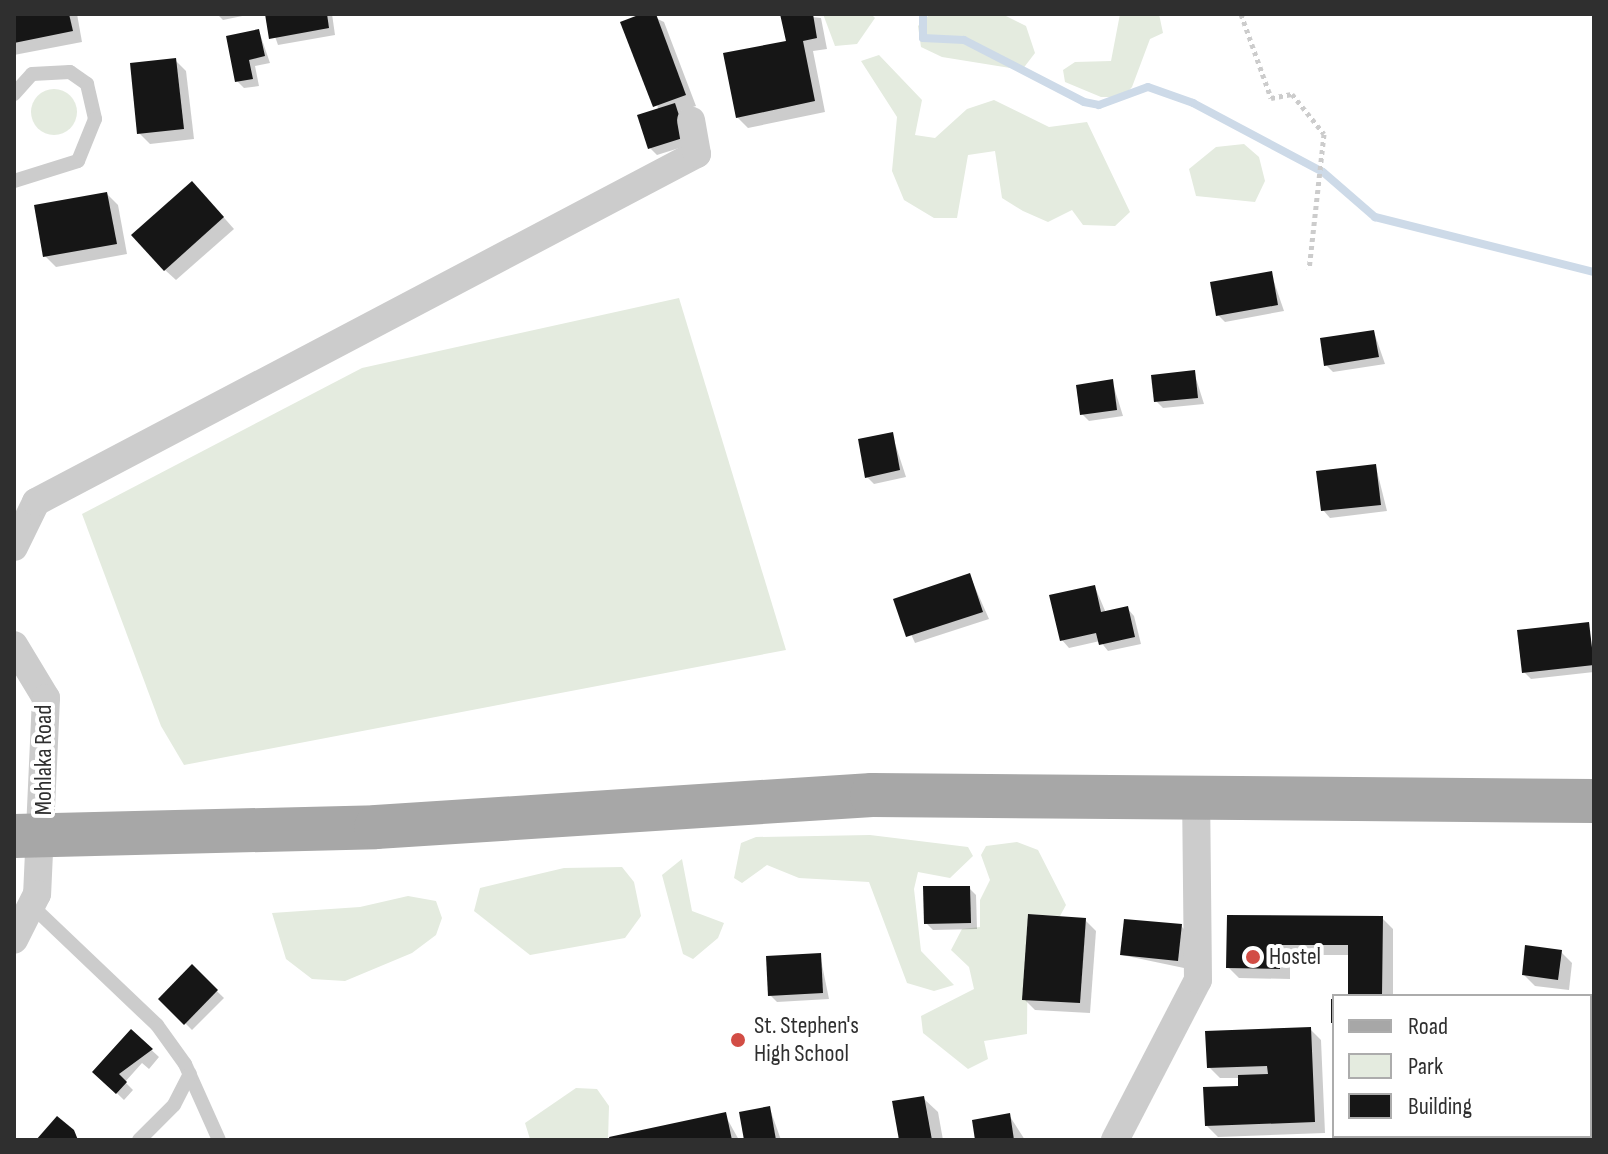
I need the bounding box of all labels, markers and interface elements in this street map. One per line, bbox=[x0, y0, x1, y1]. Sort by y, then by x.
street label: Mohlaka Road bbox=[30, 705, 58, 815]
place label: Hostel bbox=[1269, 943, 1321, 971]
marker: Hostel bbox=[1244, 948, 1262, 966]
legend bbox=[1332, 994, 1592, 1138]
place label: St. Stephen's High School bbox=[754, 1012, 859, 1068]
text: Road bbox=[1408, 1012, 1448, 1041]
marker: St. Stephen's High School bbox=[729, 1031, 747, 1049]
text: Park bbox=[1408, 1052, 1443, 1081]
text: Building bbox=[1408, 1092, 1472, 1121]

